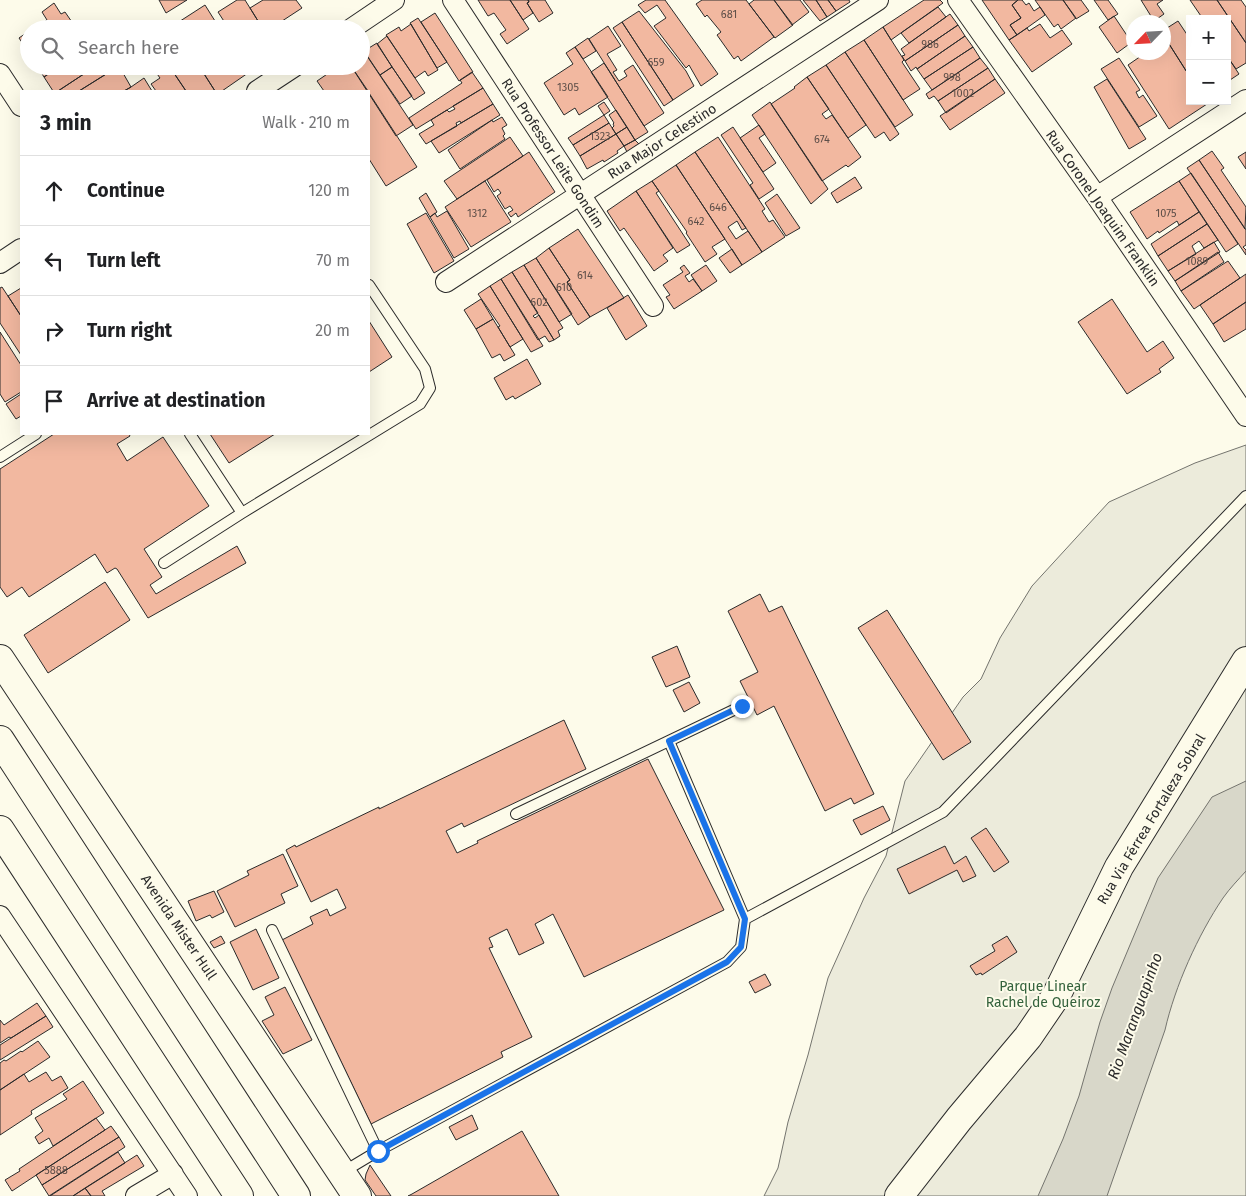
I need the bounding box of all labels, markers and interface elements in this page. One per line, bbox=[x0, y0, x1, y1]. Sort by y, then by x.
house number: 681 bbox=[721, 8, 737, 21]
north arrow bbox=[1126, 15, 1171, 60]
map controls bbox=[1186, 15, 1231, 105]
button: + bbox=[1186, 15, 1231, 60]
search box bbox=[20, 20, 370, 75]
icon: search bbox=[38, 34, 66, 62]
text: Search here bbox=[78, 36, 179, 59]
house number: 986 bbox=[921, 38, 939, 51]
house number: 659 bbox=[648, 56, 665, 69]
button: − bbox=[1186, 60, 1231, 105]
house number: 998 bbox=[943, 71, 961, 84]
street label: Rua Professor Leite Gondim bbox=[498, 75, 607, 231]
house number: 1305 bbox=[557, 81, 579, 94]
house number: 1002 bbox=[952, 87, 974, 100]
street label: Rua Major Celestino bbox=[605, 100, 720, 183]
text: 3 min bbox=[40, 110, 92, 136]
text: Walk · 210 m bbox=[262, 113, 350, 132]
street label: Rua Coronel Joaquim Franklin bbox=[1042, 127, 1163, 290]
house number: 1323 bbox=[589, 130, 611, 143]
house number: 674 bbox=[814, 133, 830, 146]
icon: ahead bbox=[40, 177, 68, 205]
text: Continue bbox=[87, 179, 165, 202]
text: 120 m bbox=[308, 181, 350, 200]
house number: 646 bbox=[709, 201, 727, 214]
house number: 1312 bbox=[467, 207, 487, 220]
house number: 1075 bbox=[1156, 207, 1177, 220]
house number: 642 bbox=[688, 215, 704, 228]
icon: left bbox=[40, 247, 68, 275]
text: Turn left bbox=[87, 249, 161, 272]
text: 70 m bbox=[316, 251, 350, 270]
house number: 1089 bbox=[1186, 255, 1208, 268]
house number: 614 bbox=[577, 269, 593, 282]
house number: 610 bbox=[556, 281, 572, 294]
house number: 602 bbox=[530, 296, 548, 309]
icon: right bbox=[40, 317, 68, 345]
text: Turn right bbox=[87, 319, 172, 342]
text: 20 m bbox=[315, 321, 350, 340]
icon: arrive bbox=[40, 387, 68, 415]
text: Arrive at destination bbox=[87, 389, 266, 412]
route end bbox=[731, 695, 754, 718]
street label: Rua Via Férrea Fortaleza Sobral bbox=[1094, 731, 1209, 908]
street label: Avenida Mister Hull bbox=[137, 871, 220, 983]
water label: Rio Maranguapinho bbox=[1104, 950, 1166, 1082]
park label: Parque Linear Rachel de Queiroz bbox=[986, 978, 1100, 1011]
route start bbox=[367, 1140, 390, 1163]
house number: 5888 bbox=[44, 1164, 68, 1177]

